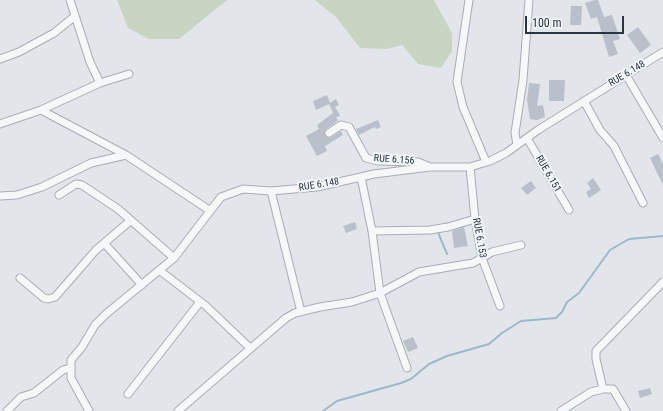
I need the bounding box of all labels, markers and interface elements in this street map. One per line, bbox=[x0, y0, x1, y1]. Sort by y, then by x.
scale bar bbox=[527, 8, 626, 34]
text: 100 m bbox=[532, 16, 562, 30]
street label: RUE 6.148 bbox=[607, 58, 647, 90]
street label: RUE 6.156 bbox=[373, 153, 415, 167]
street label: RUE 6.151 bbox=[533, 153, 563, 195]
street label: RUE 6.148 bbox=[298, 176, 340, 194]
street label: RUE 6.153 bbox=[470, 217, 488, 259]

